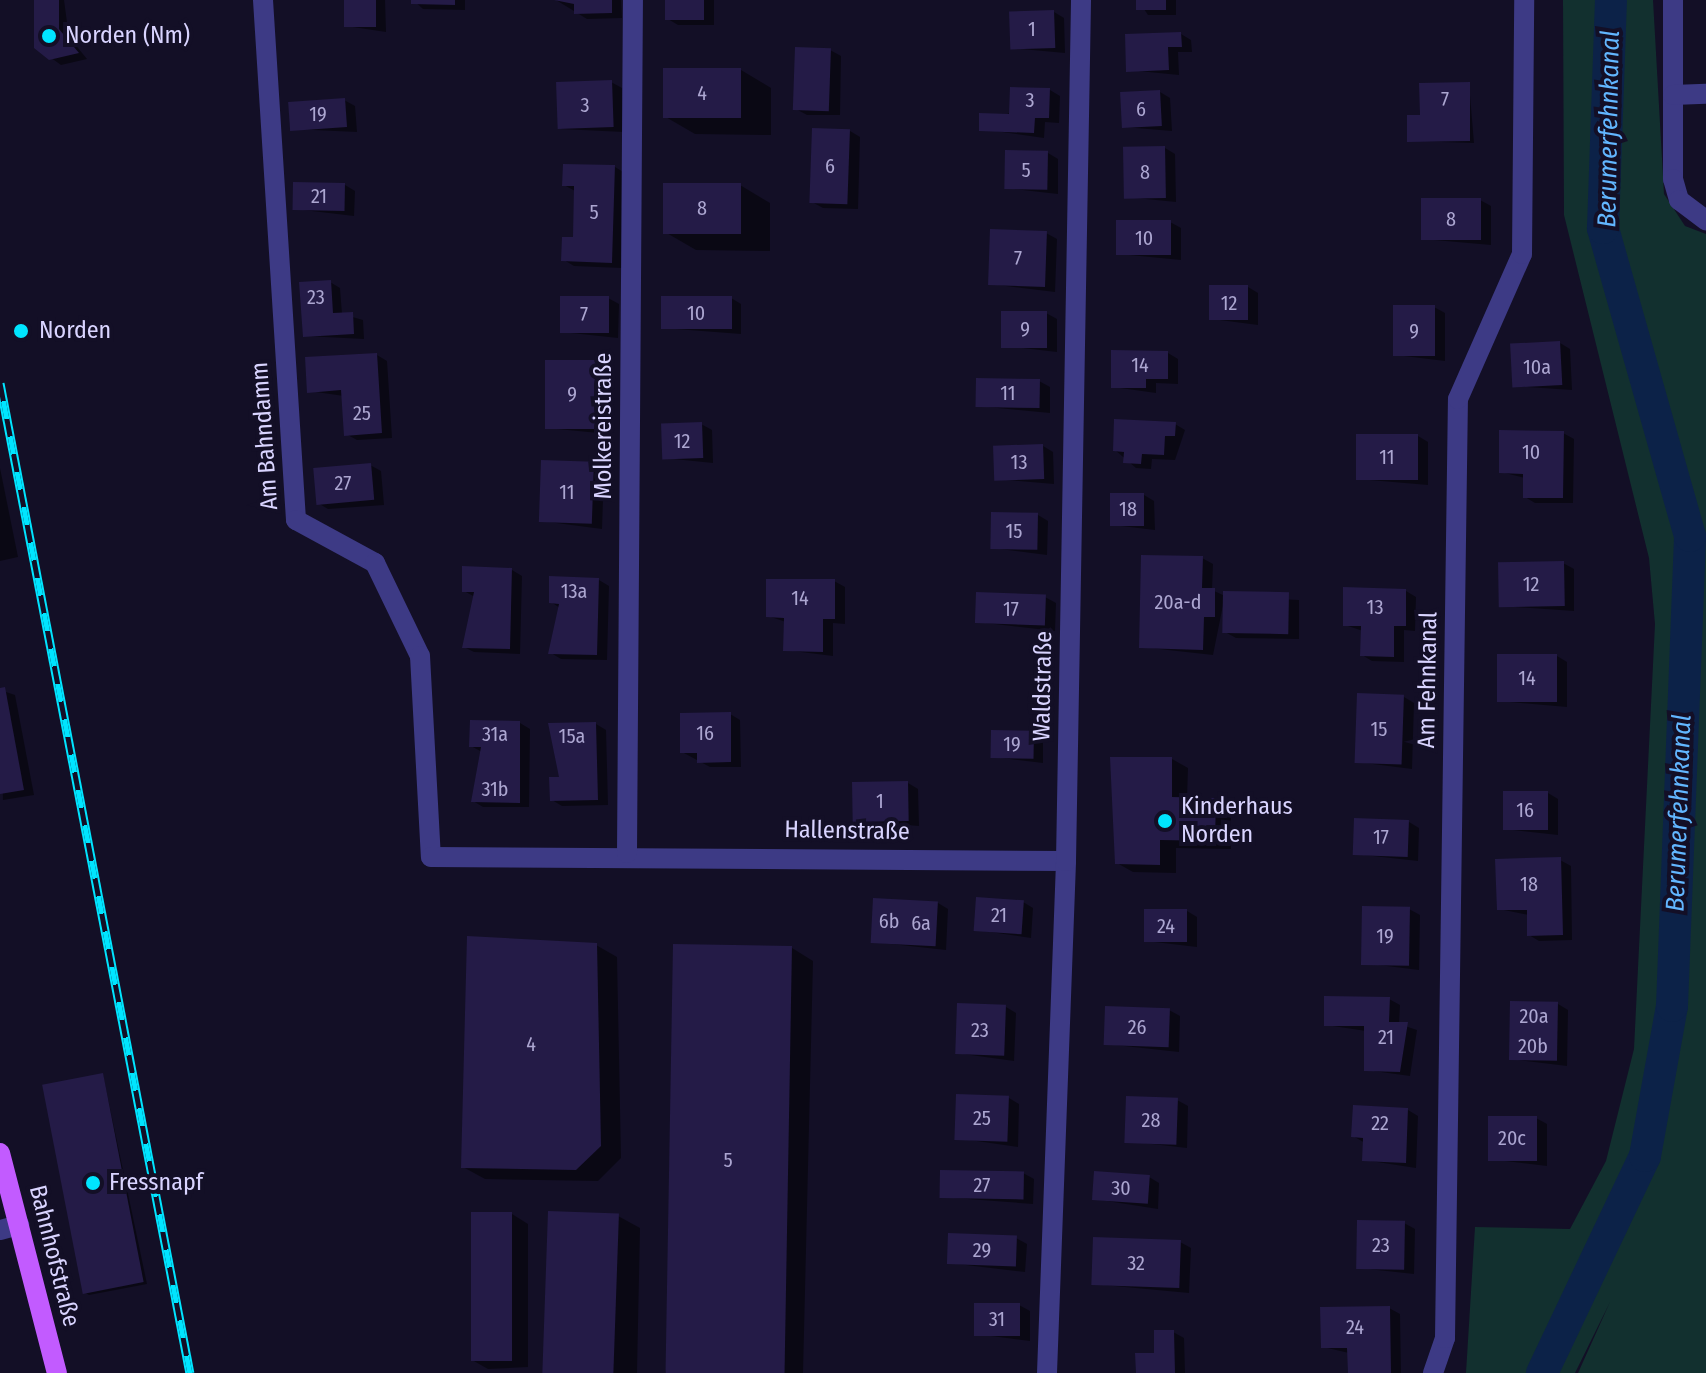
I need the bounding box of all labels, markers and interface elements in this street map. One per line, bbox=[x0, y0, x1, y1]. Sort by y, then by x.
house number: 1 bbox=[1028, 17, 1036, 41]
place label: Norden (Nm) bbox=[65, 22, 190, 50]
marker: Norden (Nm) bbox=[40, 27, 58, 45]
water label: Berumerfehnkanal bbox=[1592, 30, 1626, 228]
house number: 4 bbox=[697, 81, 707, 105]
house number: 7 bbox=[1441, 87, 1449, 111]
house number: 3 bbox=[1025, 88, 1035, 112]
house number: 3 bbox=[580, 93, 590, 117]
house number: 6 bbox=[1136, 97, 1146, 121]
house number: 19 bbox=[309, 102, 327, 126]
house number: 6 bbox=[825, 154, 835, 178]
house number: 5 bbox=[1021, 158, 1031, 182]
house number: 8 bbox=[1140, 160, 1150, 184]
house number: 21 bbox=[311, 184, 327, 208]
house number: 8 bbox=[697, 196, 707, 220]
house number: 5 bbox=[589, 200, 599, 224]
house number: 8 bbox=[1446, 207, 1456, 231]
house number: 10 bbox=[1135, 226, 1153, 250]
house number: 7 bbox=[1014, 246, 1022, 270]
house number: 23 bbox=[307, 285, 325, 309]
house number: 12 bbox=[1221, 291, 1237, 315]
house number: 10 bbox=[687, 301, 705, 325]
house number: 7 bbox=[580, 302, 588, 326]
place label: Norden bbox=[39, 317, 111, 345]
house number: 9 bbox=[1020, 317, 1030, 341]
house number: 9 bbox=[1409, 319, 1419, 343]
marker: Norden bbox=[10, 320, 32, 342]
street label: Molkereistraße bbox=[590, 353, 618, 499]
house number: 14 bbox=[1131, 353, 1149, 377]
house number: 10a bbox=[1523, 355, 1551, 379]
street label: Am Bahndamm bbox=[245, 361, 285, 511]
house number: 11 bbox=[1000, 381, 1016, 405]
house number: 9 bbox=[567, 382, 577, 406]
house number: 25 bbox=[353, 401, 371, 425]
house number: 12 bbox=[674, 429, 690, 453]
house number: 10 bbox=[1522, 440, 1540, 464]
house number: 11 bbox=[1379, 445, 1395, 469]
house number: 13 bbox=[1011, 450, 1027, 474]
house number: 27 bbox=[335, 471, 351, 495]
house number: 11 bbox=[559, 480, 575, 504]
house number: 18 bbox=[1119, 497, 1137, 521]
house number: 15 bbox=[1006, 519, 1022, 543]
house number: 12 bbox=[1523, 572, 1539, 596]
house number: 13a bbox=[561, 579, 587, 603]
house number: 14 bbox=[791, 586, 809, 610]
house number: 20a-d bbox=[1155, 590, 1201, 614]
house number: 13 bbox=[1367, 595, 1383, 619]
house number: 17 bbox=[1003, 597, 1019, 621]
street label: Am Fehnkanal bbox=[1412, 611, 1444, 749]
street label: Waldstraße bbox=[1028, 631, 1058, 741]
house number: 14 bbox=[1518, 666, 1536, 690]
water label: Berumerfehnkanal bbox=[1660, 714, 1698, 912]
house number: 15 bbox=[1371, 717, 1387, 741]
house number: 16 bbox=[696, 721, 714, 745]
house number: 31a bbox=[482, 722, 508, 746]
house number: 15a bbox=[559, 724, 585, 748]
house number: 19 bbox=[1003, 732, 1021, 756]
house number: 31b bbox=[482, 777, 508, 801]
house number: 1 bbox=[876, 789, 884, 813]
place label: Kinderhaus Norden bbox=[1181, 793, 1293, 849]
house number: 16 bbox=[1516, 798, 1534, 822]
marker: Kinderhaus Norden bbox=[1156, 812, 1174, 830]
street label: Hallenstraße bbox=[784, 816, 910, 846]
house number: 17 bbox=[1373, 825, 1389, 849]
house number: 18 bbox=[1520, 872, 1538, 896]
house number: 21 bbox=[991, 903, 1007, 927]
house number: 6b bbox=[879, 909, 899, 933]
house number: 6a bbox=[911, 911, 931, 935]
house number: 24 bbox=[1157, 914, 1175, 938]
house number: 19 bbox=[1376, 924, 1394, 948]
house number: 20a bbox=[1519, 1004, 1549, 1028]
house number: 26 bbox=[1128, 1015, 1146, 1039]
house number: 23 bbox=[971, 1018, 989, 1042]
house number: 21 bbox=[1378, 1025, 1394, 1049]
house number: 4 bbox=[526, 1032, 536, 1056]
house number: 20b bbox=[1518, 1034, 1548, 1058]
house number: 25 bbox=[973, 1106, 991, 1130]
house number: 28 bbox=[1142, 1108, 1160, 1132]
house number: 22 bbox=[1371, 1111, 1389, 1135]
house number: 20c bbox=[1498, 1126, 1526, 1150]
house number: 5 bbox=[723, 1148, 733, 1172]
place label: Fressnapf bbox=[109, 1169, 203, 1197]
house number: 27 bbox=[974, 1173, 990, 1197]
marker: Fressnapf bbox=[84, 1174, 102, 1192]
house number: 30 bbox=[1111, 1176, 1131, 1200]
street label: Bahnhofstraße bbox=[22, 1182, 86, 1330]
house number: 23 bbox=[1372, 1233, 1390, 1257]
house number: 29 bbox=[973, 1238, 991, 1262]
house number: 32 bbox=[1127, 1251, 1145, 1275]
house number: 31 bbox=[989, 1307, 1005, 1331]
house number: 24 bbox=[1346, 1315, 1364, 1339]

